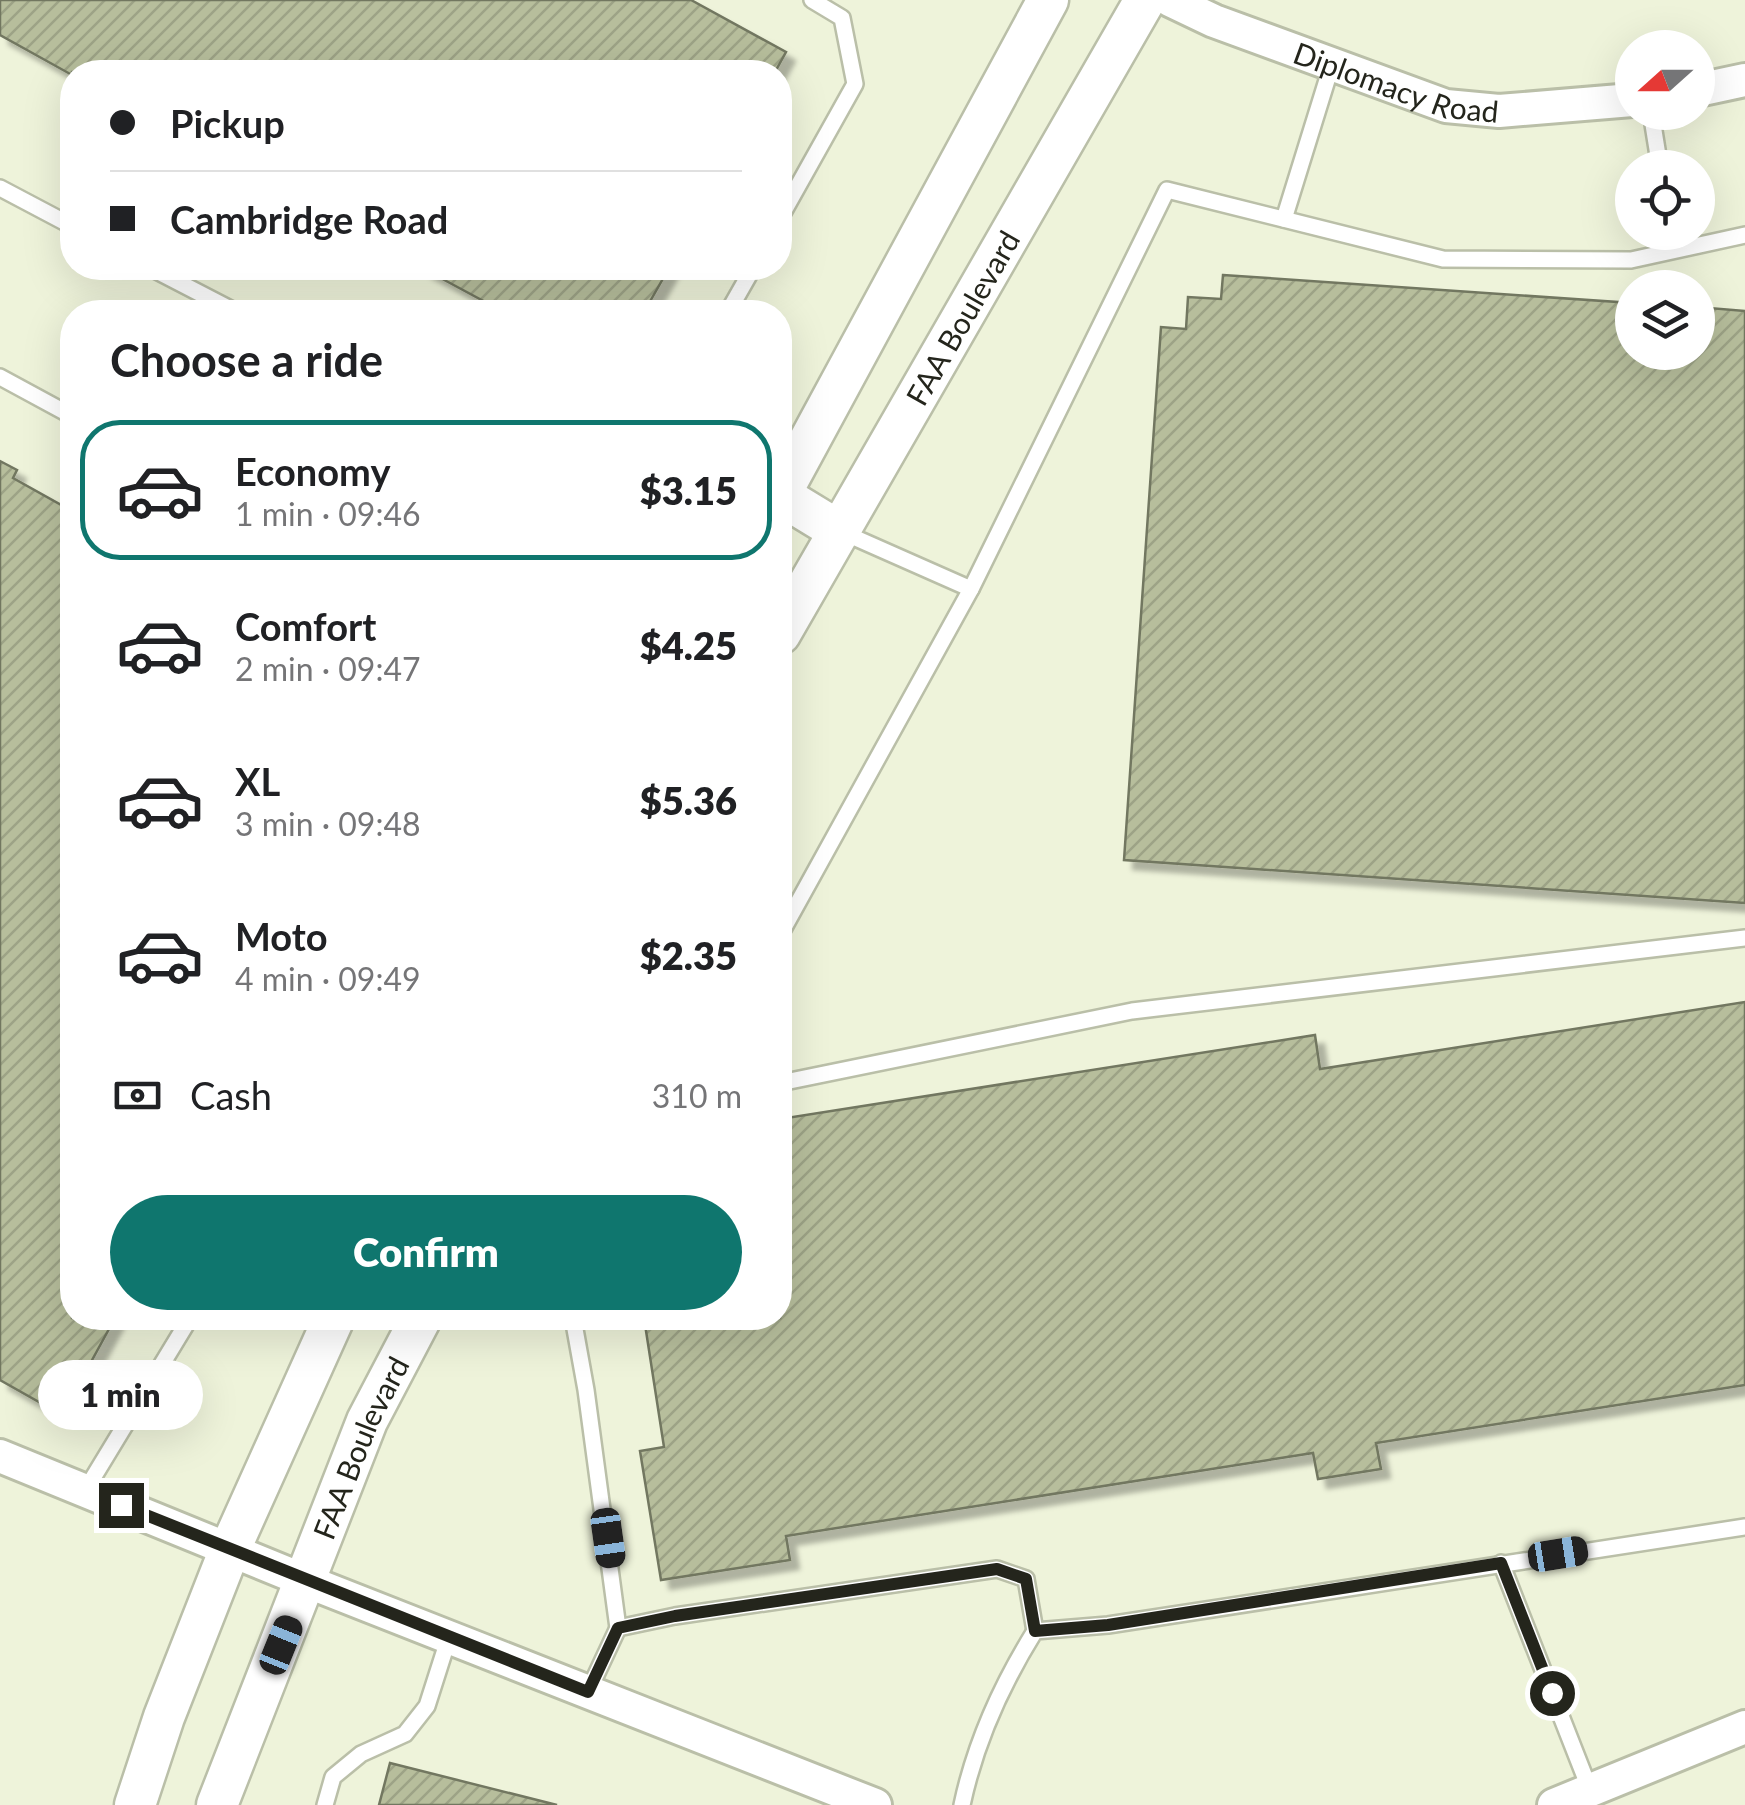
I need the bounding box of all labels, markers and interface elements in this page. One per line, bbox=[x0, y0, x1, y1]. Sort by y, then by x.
north arrow bbox=[1615, 30, 1715, 130]
map controls bbox=[1615, 30, 1715, 370]
street label: Diplomacy Road bbox=[1289, 34, 1500, 129]
text: Pickup bbox=[170, 100, 285, 146]
button: locate bbox=[1615, 150, 1715, 250]
text: Cambridge Road bbox=[170, 196, 448, 242]
street label: FAA Boulevard bbox=[898, 224, 1026, 411]
button: layers bbox=[1615, 270, 1715, 370]
text: Choose a ride bbox=[110, 333, 383, 387]
icon: car bbox=[115, 445, 205, 535]
text: Economy bbox=[235, 448, 390, 494]
text: $3.15 bbox=[640, 467, 737, 513]
text: 1 min · 09:46 bbox=[235, 494, 421, 533]
icon: car bbox=[115, 600, 205, 690]
text: Comfort bbox=[235, 603, 376, 649]
text: $4.25 bbox=[640, 622, 737, 668]
text: 2 min · 09:47 bbox=[235, 649, 421, 688]
icon: car bbox=[115, 755, 205, 845]
text: XL bbox=[235, 758, 280, 804]
text: $5.36 bbox=[640, 777, 737, 823]
text: 3 min · 09:48 bbox=[235, 804, 421, 843]
icon: car bbox=[115, 910, 205, 1000]
text: Moto bbox=[235, 913, 328, 959]
text: $2.35 bbox=[640, 932, 737, 978]
text: 4 min · 09:49 bbox=[235, 959, 421, 998]
icon: cash bbox=[110, 1068, 165, 1123]
text: Cash bbox=[190, 1072, 272, 1118]
text: 310 m bbox=[652, 1076, 742, 1115]
button: Confirm bbox=[110, 1195, 742, 1310]
street label: FAA Boulevard bbox=[305, 1350, 416, 1544]
callout: 1 min bbox=[38, 1360, 204, 1430]
text: 1 min bbox=[81, 1375, 160, 1414]
route end bbox=[99, 1483, 144, 1528]
car bbox=[589, 1506, 627, 1570]
car bbox=[1526, 1534, 1590, 1574]
car bbox=[256, 1612, 306, 1678]
route start bbox=[1530, 1671, 1575, 1716]

